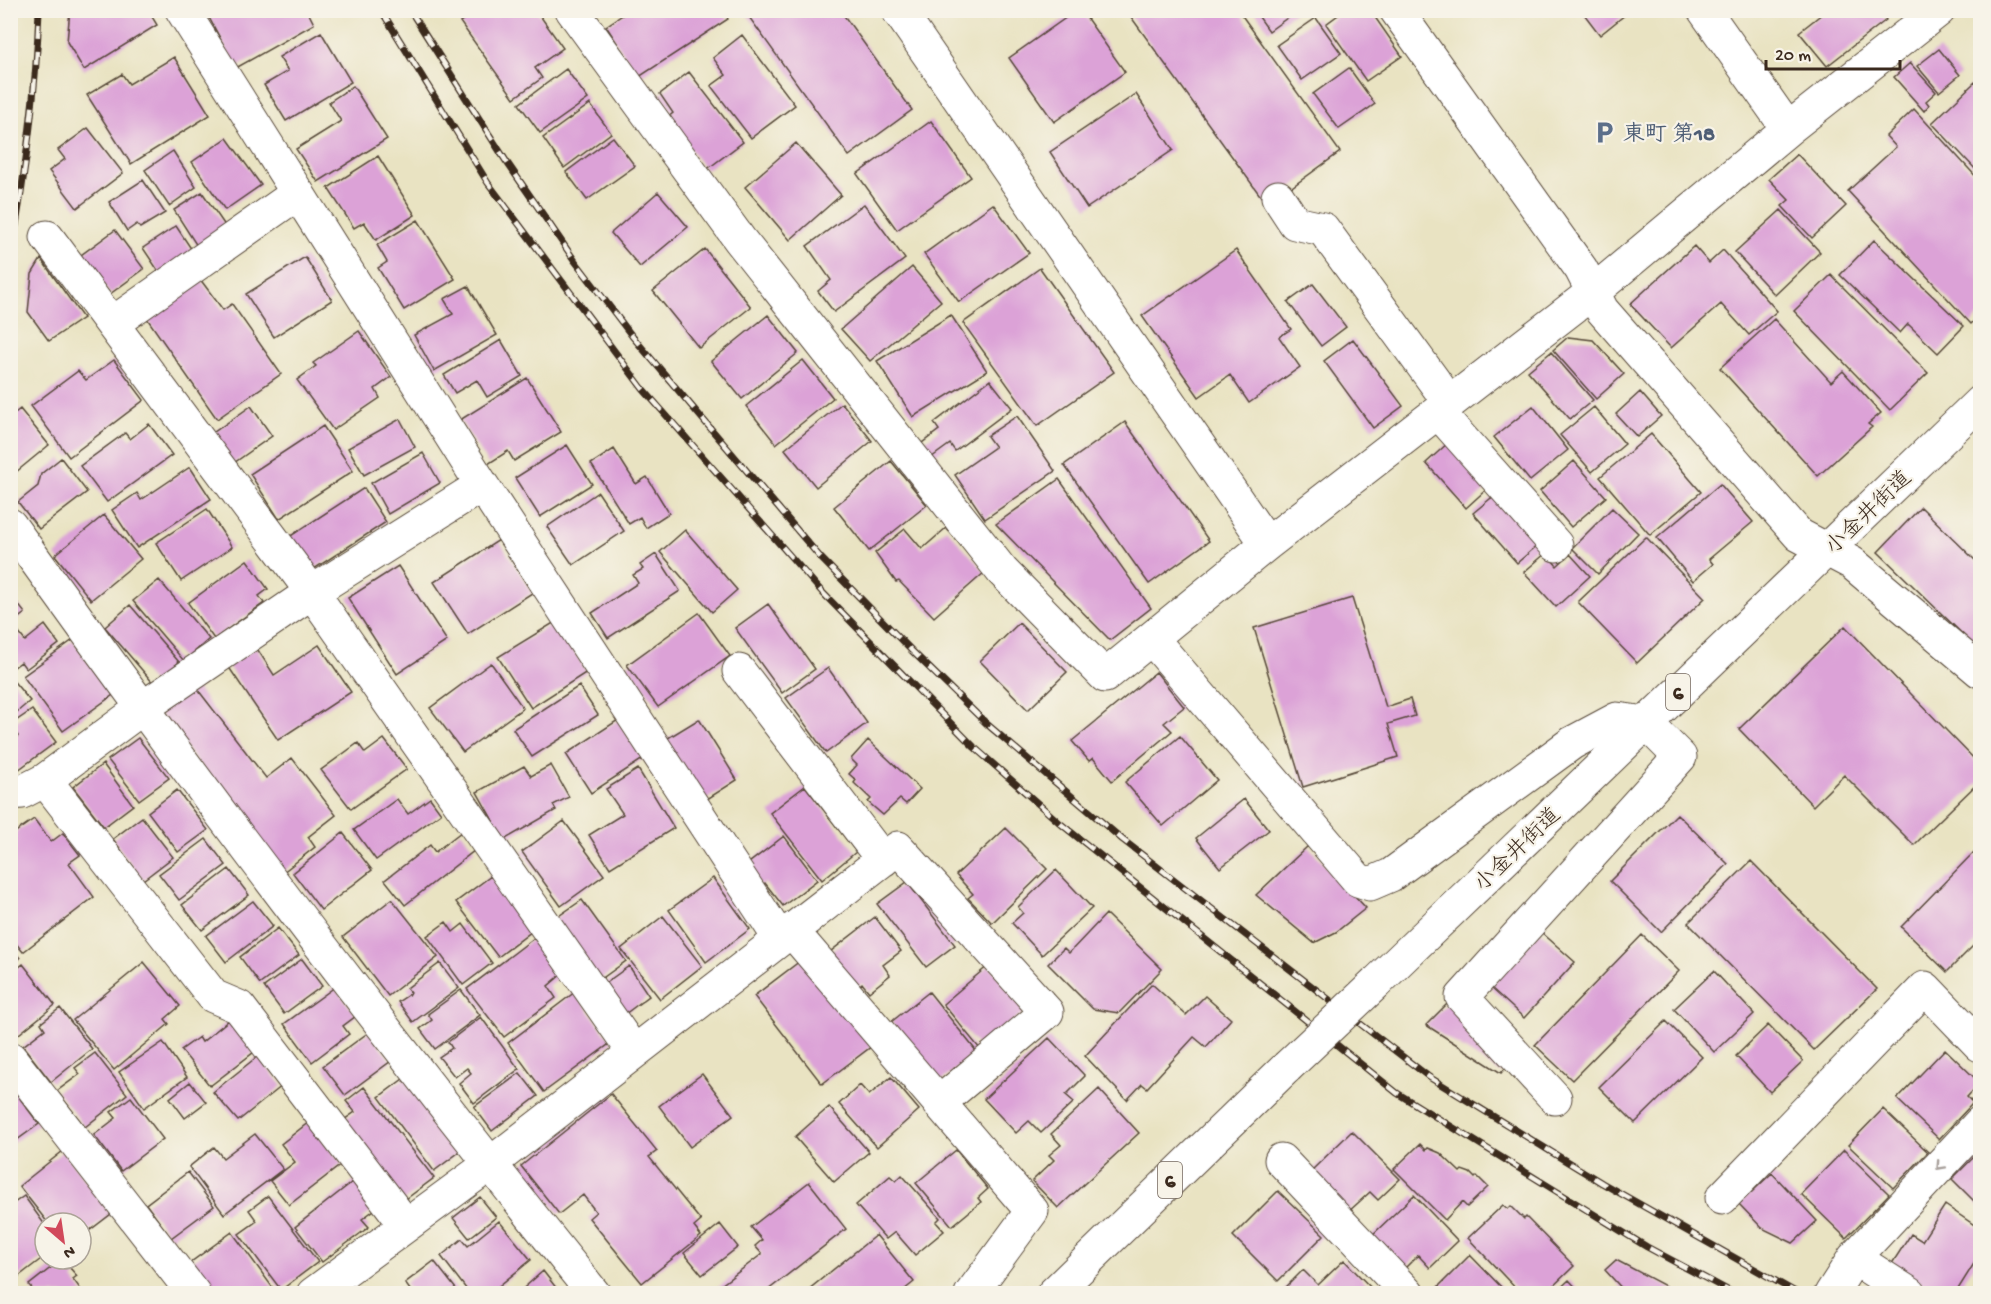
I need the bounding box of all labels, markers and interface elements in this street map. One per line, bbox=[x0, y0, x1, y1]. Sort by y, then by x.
scale bar bbox=[1766, 33, 1900, 71]
text: 20 m bbox=[1775, 46, 1811, 67]
parking icon: 東町 第18 bbox=[1592, 119, 1618, 145]
place label: 東町 第18 bbox=[1623, 121, 1715, 149]
street label: 小金井街道 bbox=[1820, 466, 1918, 561]
road number: 6 bbox=[1666, 674, 1690, 710]
street label: 小金井街道 bbox=[1469, 803, 1567, 898]
one-way arrow bbox=[1937, 1158, 1948, 1169]
road number: 6 bbox=[1158, 1162, 1182, 1198]
north arrow bbox=[33, 1211, 93, 1271]
text: N bbox=[59, 1240, 78, 1262]

